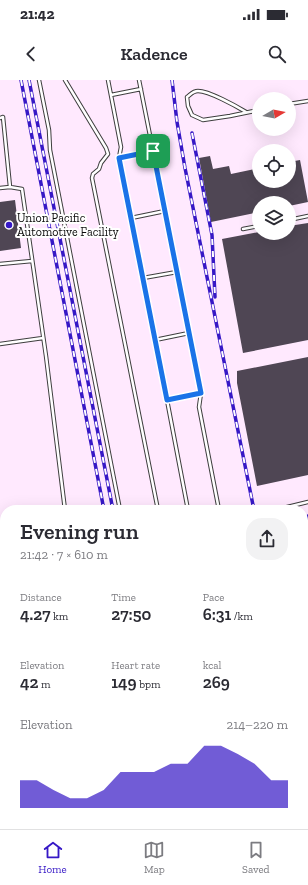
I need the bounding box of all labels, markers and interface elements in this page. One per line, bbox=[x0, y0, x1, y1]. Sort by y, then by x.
text: 21:42 bbox=[20, 5, 54, 23]
icon: back bbox=[20, 43, 42, 65]
text: Kadence bbox=[120, 43, 188, 65]
icon: search bbox=[266, 43, 288, 65]
north arrow bbox=[252, 92, 296, 136]
map controls bbox=[252, 92, 296, 240]
pin bbox=[136, 134, 170, 168]
icon: arrive bbox=[142, 140, 164, 162]
button: locate bbox=[252, 144, 296, 188]
button: layers bbox=[252, 196, 296, 240]
place label: Union Pacific Automotive Facility bbox=[17, 211, 120, 239]
marker: Union Pacific Automotive Facility bbox=[4, 220, 14, 230]
text: Evening run bbox=[20, 518, 139, 545]
button: share bbox=[246, 518, 288, 560]
text: 21:42 · 7 × 610 m bbox=[20, 547, 108, 562]
text: Distance bbox=[20, 591, 62, 604]
text: Time bbox=[111, 591, 136, 604]
text: Pace bbox=[203, 591, 224, 604]
text: 4.27 bbox=[20, 604, 51, 624]
text: 27:50 bbox=[111, 604, 151, 624]
text: 6:31 bbox=[203, 604, 231, 624]
text: km bbox=[51, 610, 68, 623]
text: /km bbox=[231, 610, 253, 623]
text: Elevation bbox=[20, 659, 64, 672]
text: Heart rate bbox=[111, 659, 160, 672]
text: kcal bbox=[203, 659, 222, 672]
text: 42 bbox=[20, 672, 38, 692]
text: 149 bbox=[111, 672, 137, 692]
text: 269 bbox=[203, 672, 230, 692]
text: m bbox=[38, 678, 50, 691]
text: bpm bbox=[137, 678, 161, 691]
text: Elevation bbox=[20, 717, 72, 732]
text: 214–220 m bbox=[226, 717, 288, 732]
tab: Home bbox=[38, 839, 67, 876]
tab: Map bbox=[143, 839, 165, 876]
tab: Saved bbox=[242, 839, 270, 876]

